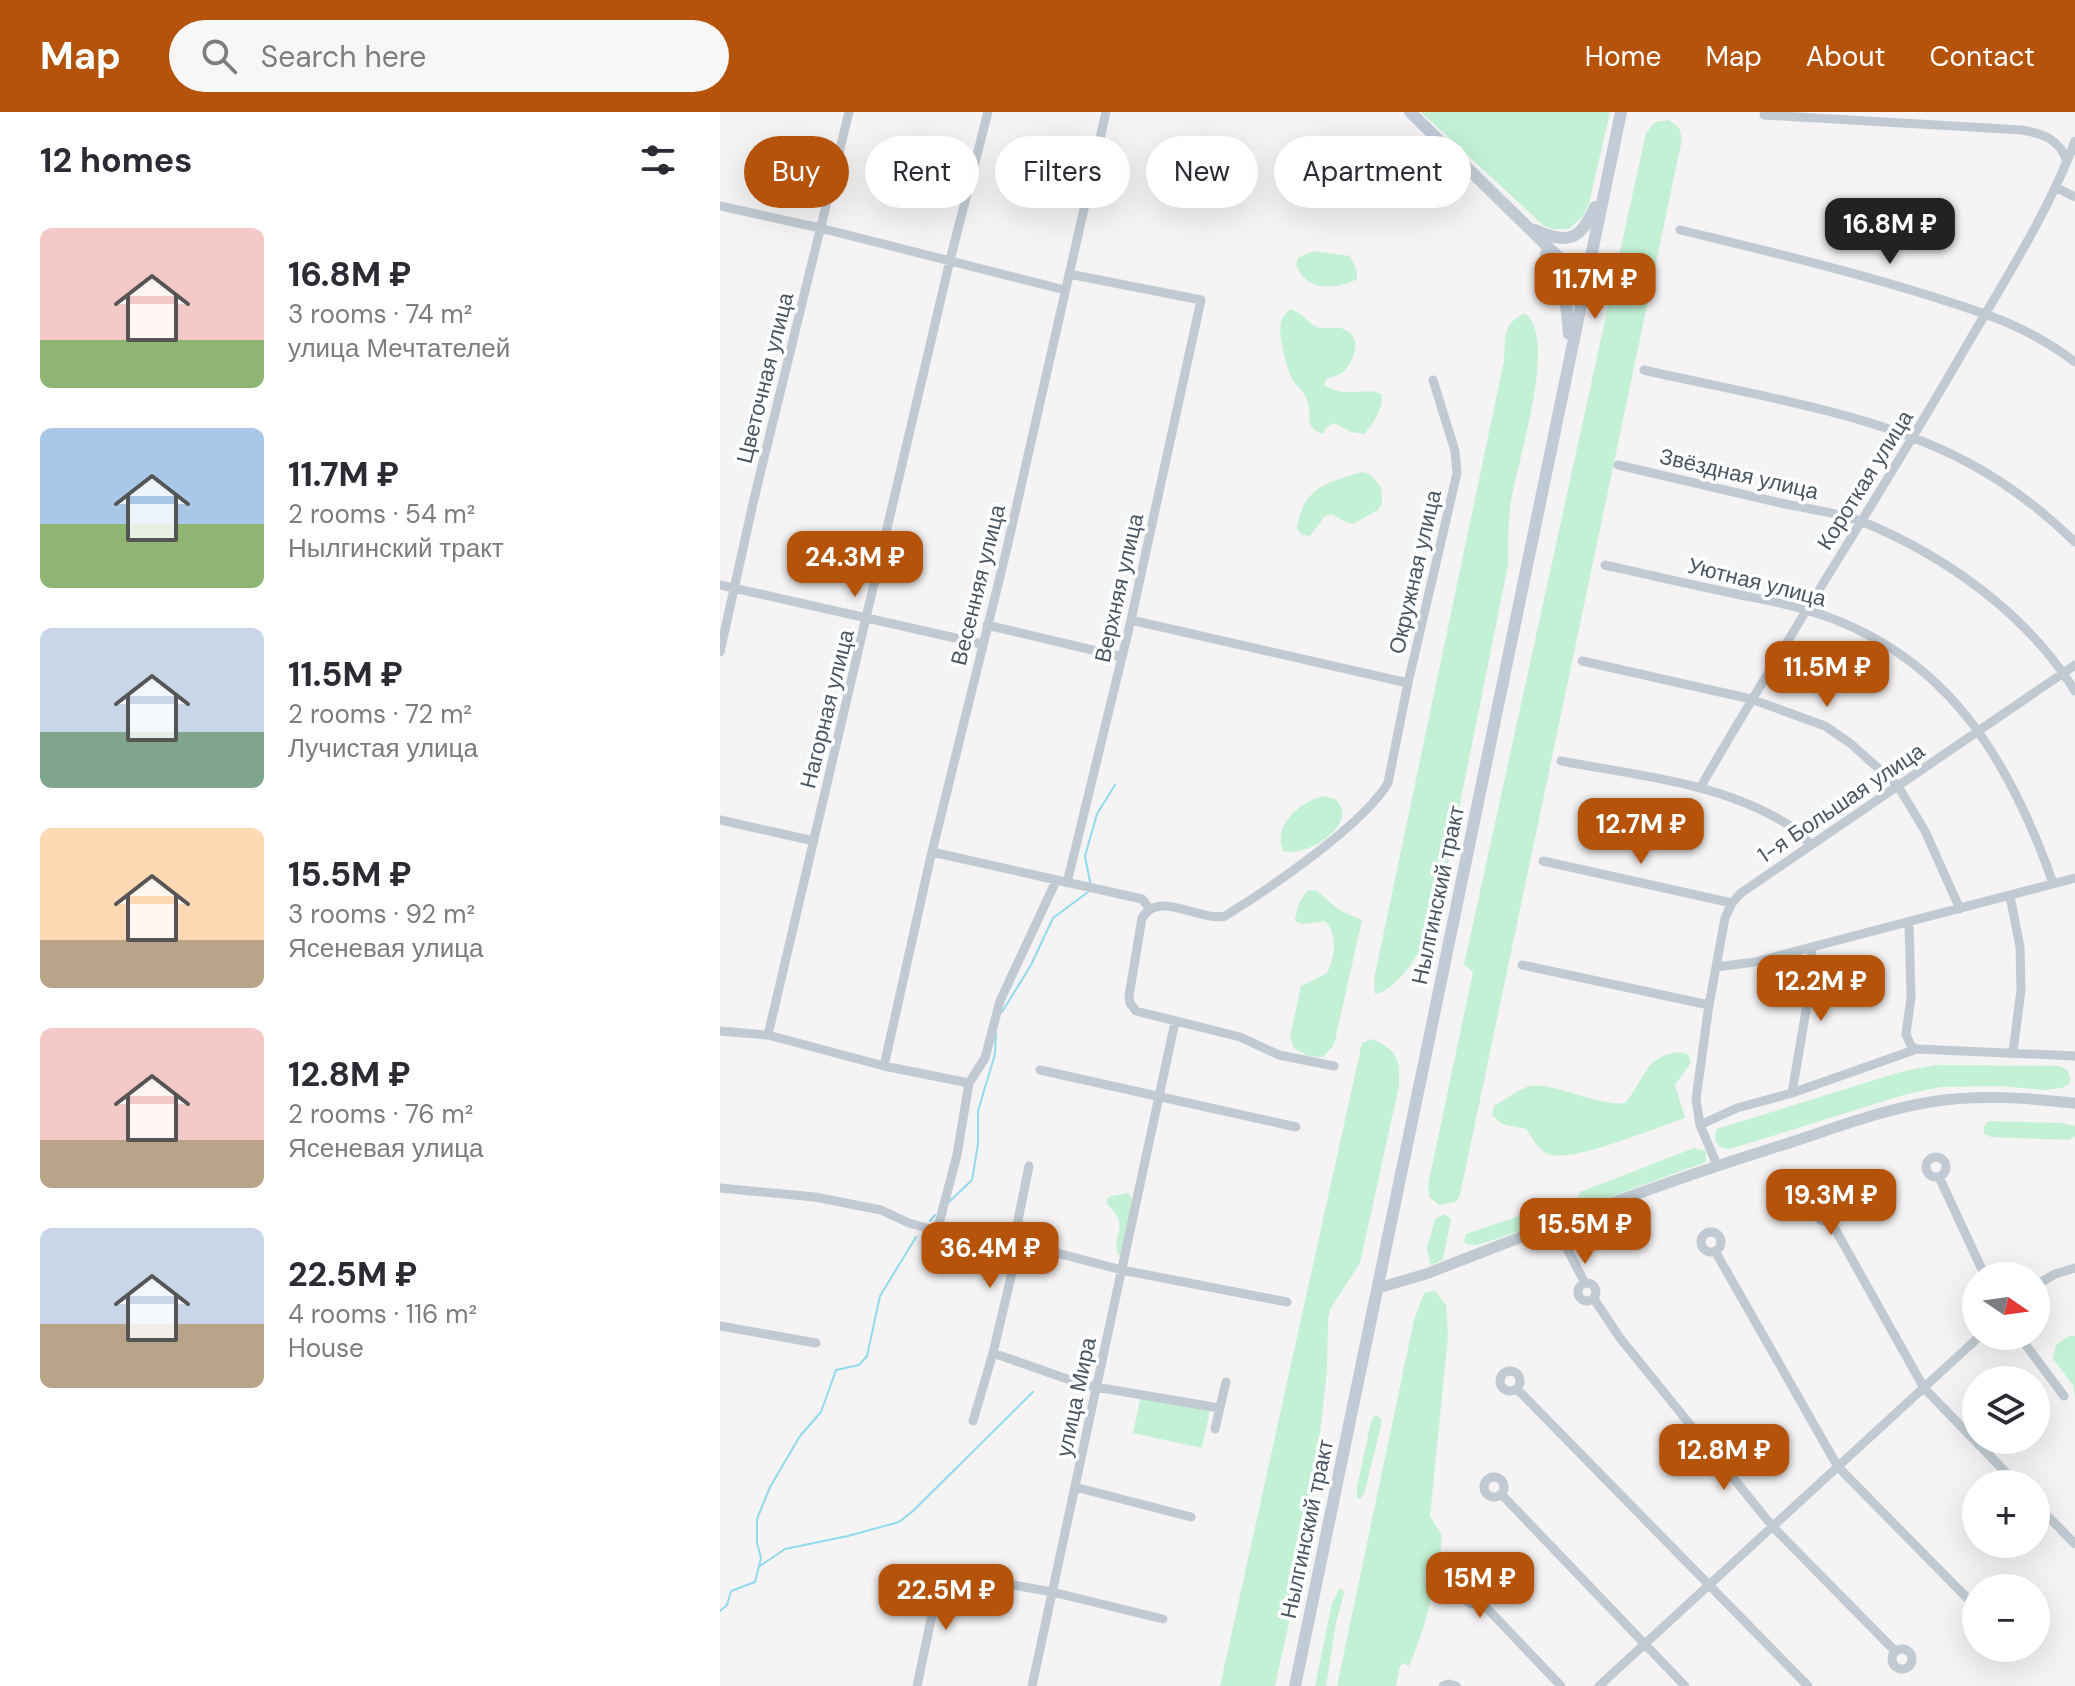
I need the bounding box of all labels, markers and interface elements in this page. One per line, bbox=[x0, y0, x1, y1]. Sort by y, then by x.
search box bbox=[169, 20, 729, 92]
text: Map bbox=[40, 31, 121, 81]
icon: search bbox=[197, 34, 241, 78]
text: Search here bbox=[261, 37, 426, 76]
text: Home bbox=[1585, 38, 1661, 75]
text: Map bbox=[1705, 38, 1762, 75]
text: About bbox=[1806, 38, 1885, 75]
text: Contact bbox=[1929, 38, 2035, 75]
chip: Buy bbox=[744, 136, 849, 208]
chip: Rent bbox=[865, 136, 979, 208]
chip: Filters bbox=[995, 136, 1130, 208]
chip: New bbox=[1146, 136, 1258, 208]
chip: Apartment bbox=[1274, 136, 1471, 208]
text: 12 homes bbox=[40, 138, 192, 183]
icon: filters bbox=[636, 138, 680, 182]
pin: 16.8M ₽ bbox=[1816, 198, 1964, 266]
text: 16.8M ₽ bbox=[1843, 207, 1937, 241]
text: 16.8M ₽ bbox=[288, 252, 411, 297]
pin: 11.7M ₽ bbox=[1521, 253, 1669, 321]
icon: home bbox=[104, 260, 200, 356]
text: 11.7M ₽ bbox=[1553, 262, 1637, 296]
street label: Цветочная улица bbox=[730, 289, 800, 466]
text: 3 rooms · 74 m² bbox=[288, 297, 472, 331]
text: улица Мечтателей bbox=[288, 331, 510, 365]
street label: Короткая улица bbox=[1810, 404, 1920, 555]
street label: Звёздная улица bbox=[1657, 442, 1822, 507]
text: 11.7M ₽ bbox=[288, 452, 399, 497]
icon: home bbox=[104, 460, 200, 556]
street label: Окружная улица bbox=[1382, 486, 1448, 657]
text: 2 rooms · 54 m² bbox=[288, 497, 475, 531]
street label: Весенняя улица bbox=[944, 501, 1012, 668]
street label: Верхняя улица bbox=[1088, 510, 1150, 665]
text: Нылгинский тракт bbox=[288, 531, 504, 565]
pin: 24.3M ₽ bbox=[781, 531, 929, 599]
text: 24.3M ₽ bbox=[805, 540, 905, 574]
street label: Уютная улица bbox=[1685, 551, 1830, 613]
street label: Нагорная улица bbox=[793, 626, 861, 791]
pin: 11.5M ₽ bbox=[1753, 641, 1901, 709]
text: 11.5M ₽ bbox=[1783, 650, 1871, 684]
text: 11.5M ₽ bbox=[288, 652, 403, 697]
icon: home bbox=[104, 660, 200, 756]
text: 2 rooms · 72 m² bbox=[288, 697, 472, 731]
text: Лучистая улица bbox=[288, 731, 478, 765]
street label: 1-я Большая улица bbox=[1752, 736, 1931, 870]
pin: 12.7M ₽ bbox=[1567, 798, 1715, 866]
street label: Нылгинский тракт bbox=[1405, 803, 1471, 987]
text: 12.7M ₽ bbox=[1596, 807, 1686, 841]
text: 15.5M ₽ bbox=[288, 852, 412, 897]
icon: home bbox=[104, 860, 200, 956]
text: 3 rooms · 92 m² bbox=[288, 897, 475, 931]
text: Ясеневая улица bbox=[288, 931, 484, 965]
pin: 12.2M ₽ bbox=[1747, 955, 1895, 1023]
text: 12.2M ₽ bbox=[1775, 964, 1867, 998]
text: 12.8M ₽ bbox=[288, 1052, 410, 1097]
icon: home bbox=[104, 1060, 200, 1156]
text: 2 rooms · 76 m² bbox=[288, 1097, 473, 1131]
text: Ясеневая улица bbox=[288, 1131, 484, 1165]
pin: 19.3M ₽ bbox=[1757, 1169, 1905, 1237]
text: 19.3M ₽ bbox=[1784, 1178, 1878, 1212]
pin: 15.5M ₽ bbox=[1511, 1198, 1659, 1266]
text: 15.5M ₽ bbox=[1538, 1207, 1632, 1241]
pin: 36.4M ₽ bbox=[916, 1222, 1064, 1290]
text: 36.4M ₽ bbox=[940, 1231, 1040, 1265]
text: 22.5M ₽ bbox=[288, 1252, 417, 1297]
icon: home bbox=[104, 1260, 200, 1356]
north arrow bbox=[1962, 1262, 2050, 1350]
map controls bbox=[1962, 1262, 2050, 1662]
text: 4 rooms · 116 m² bbox=[288, 1297, 477, 1331]
text: House bbox=[288, 1331, 364, 1365]
street label: улица Мира bbox=[1049, 1334, 1103, 1459]
button: layers bbox=[1962, 1366, 2050, 1454]
pin: 12.8M ₽ bbox=[1650, 1424, 1798, 1492]
text: 12.8M ₽ bbox=[1677, 1433, 1771, 1467]
street label: Нылгинский тракт bbox=[1274, 1437, 1340, 1621]
button: + bbox=[1962, 1470, 2050, 1558]
pin: 15M ₽ bbox=[1424, 1552, 1536, 1620]
text: 15M ₽ bbox=[1444, 1561, 1516, 1595]
pin: 22.5M ₽ bbox=[872, 1564, 1020, 1632]
text: 22.5M ₽ bbox=[897, 1573, 995, 1607]
button: − bbox=[1962, 1574, 2050, 1662]

